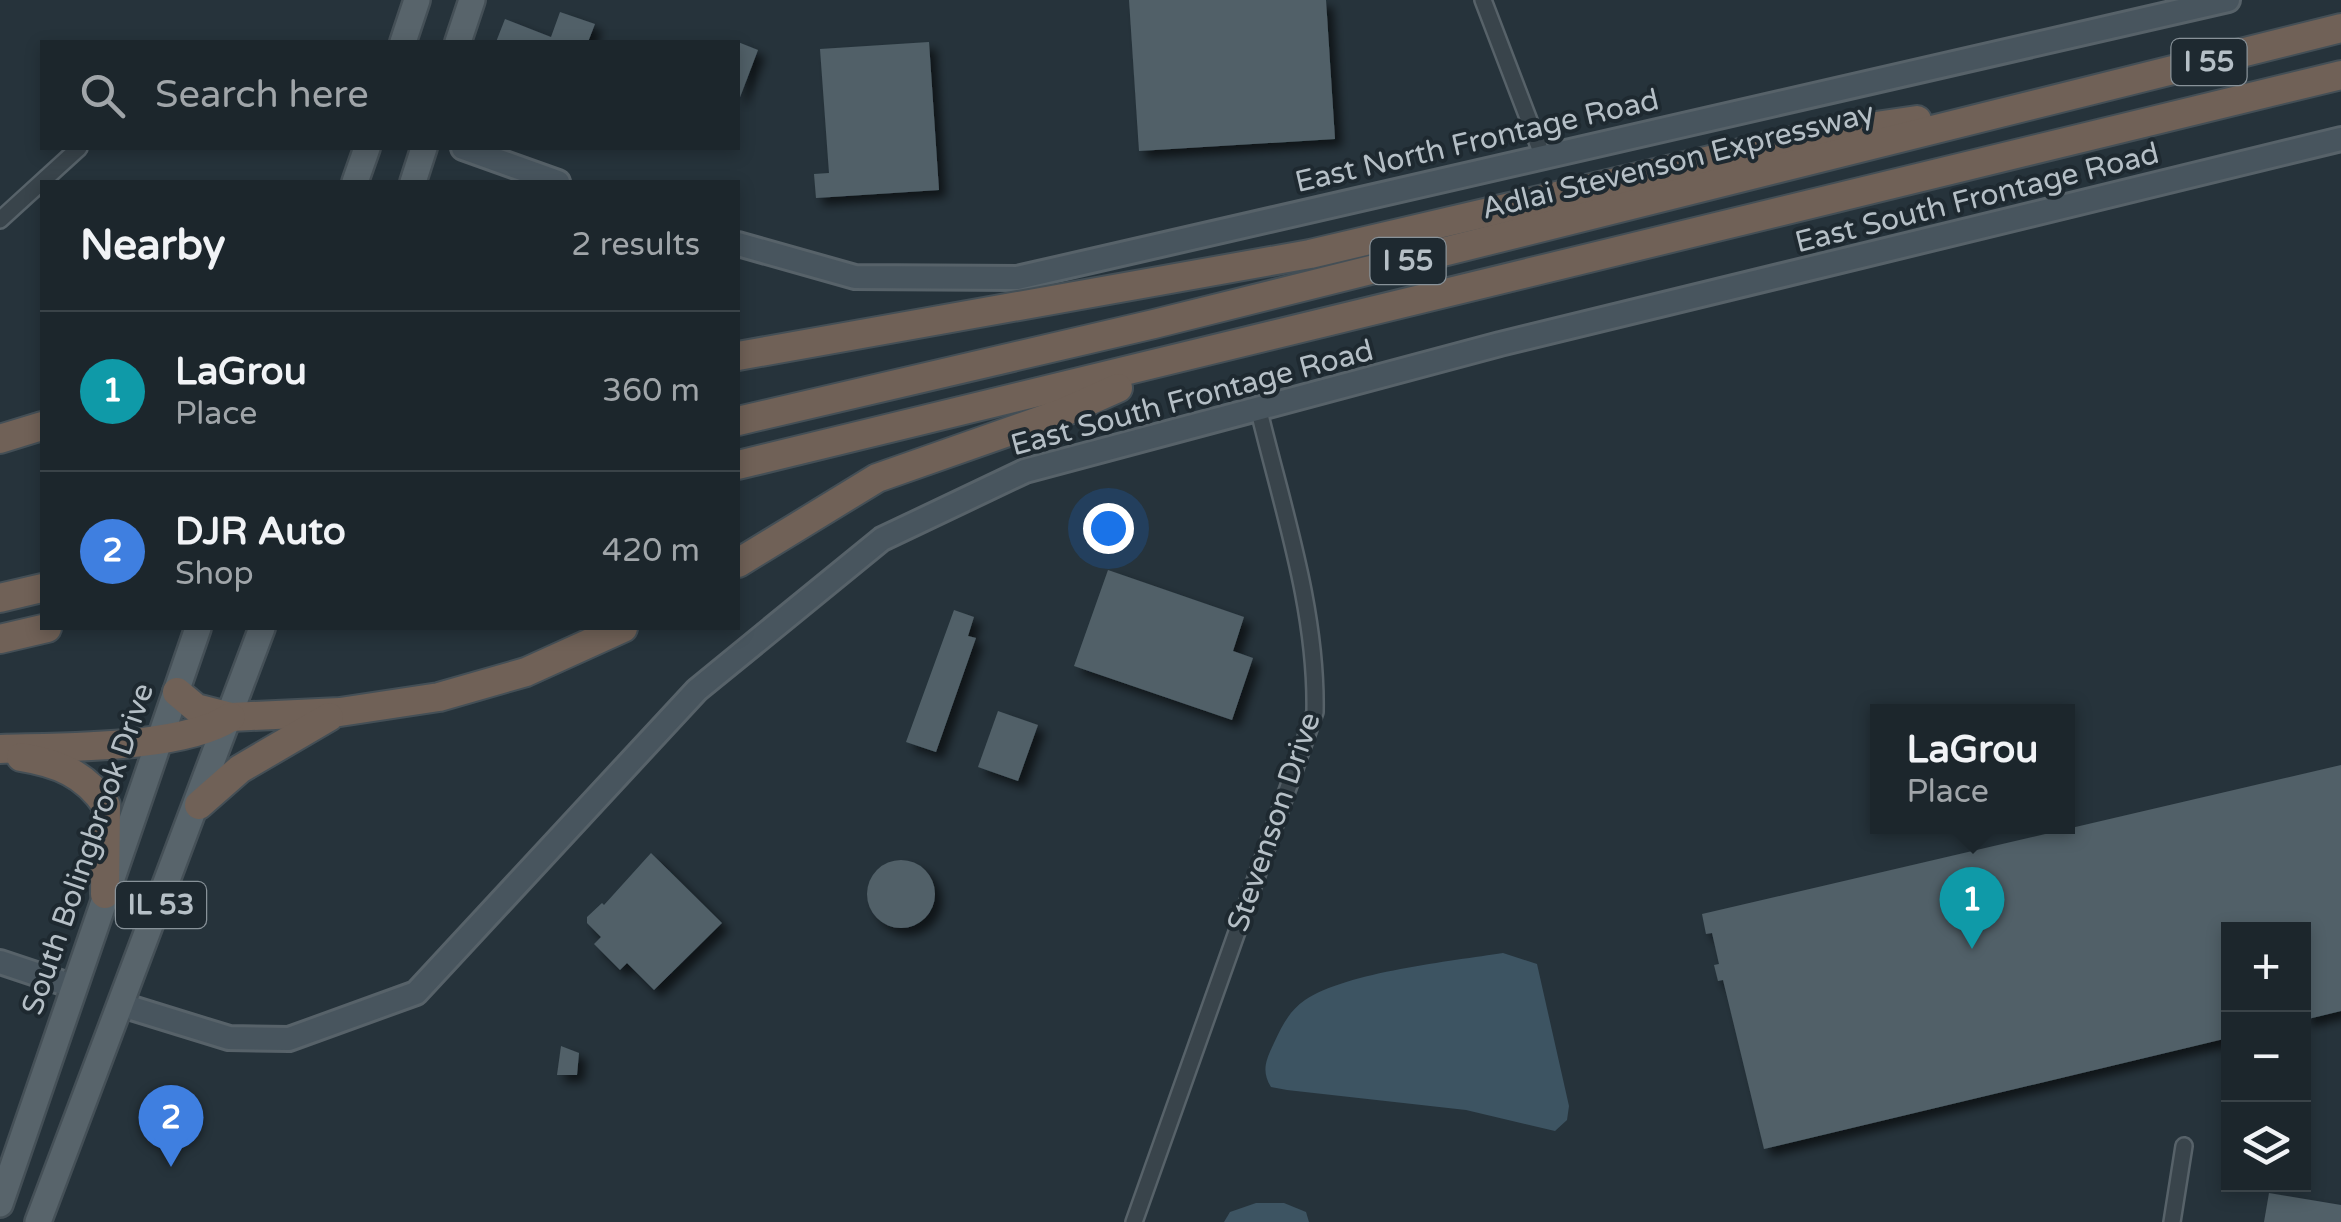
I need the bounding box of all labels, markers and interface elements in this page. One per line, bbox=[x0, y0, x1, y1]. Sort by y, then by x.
road number: I 55 bbox=[2172, 39, 2246, 85]
search box bbox=[40, 40, 740, 150]
icon: search bbox=[75, 68, 130, 123]
text: Search here bbox=[155, 72, 369, 118]
street label: East North Frontage Road bbox=[1291, 81, 1663, 201]
street label: Adlai Stevenson Expressway bbox=[1478, 94, 1878, 228]
street label: East South Frontage Road bbox=[1791, 135, 2163, 261]
text: Nearby bbox=[80, 220, 225, 271]
text: 2 results bbox=[571, 226, 700, 264]
road number: I 55 bbox=[1370, 238, 1446, 284]
street label: East South Frontage Road bbox=[1007, 332, 1377, 464]
text: LaGrou bbox=[175, 349, 307, 395]
text: 1 bbox=[102, 372, 123, 410]
text: 360 m bbox=[602, 372, 700, 410]
text: Place bbox=[175, 395, 257, 433]
your location bbox=[1083, 503, 1134, 554]
text: DJR Auto bbox=[175, 509, 346, 555]
text: 2 bbox=[102, 532, 123, 570]
text: 420 m bbox=[602, 532, 700, 570]
text: Shop bbox=[175, 555, 254, 593]
street label: South Bolingbrook Drive bbox=[14, 678, 162, 1020]
popup bbox=[1870, 704, 2075, 834]
street label: Stevenson Drive bbox=[1219, 708, 1329, 936]
text: LaGrou bbox=[1907, 727, 2038, 773]
text: Place bbox=[1907, 773, 1989, 811]
pin: 1 bbox=[1940, 866, 2004, 949]
road number: IL 53 bbox=[116, 882, 206, 928]
map controls bbox=[2221, 922, 2311, 1192]
button: + bbox=[2221, 922, 2311, 1012]
button: − bbox=[2221, 1012, 2311, 1102]
pin: 2 bbox=[138, 1084, 204, 1167]
button: layers bbox=[2221, 1102, 2311, 1192]

